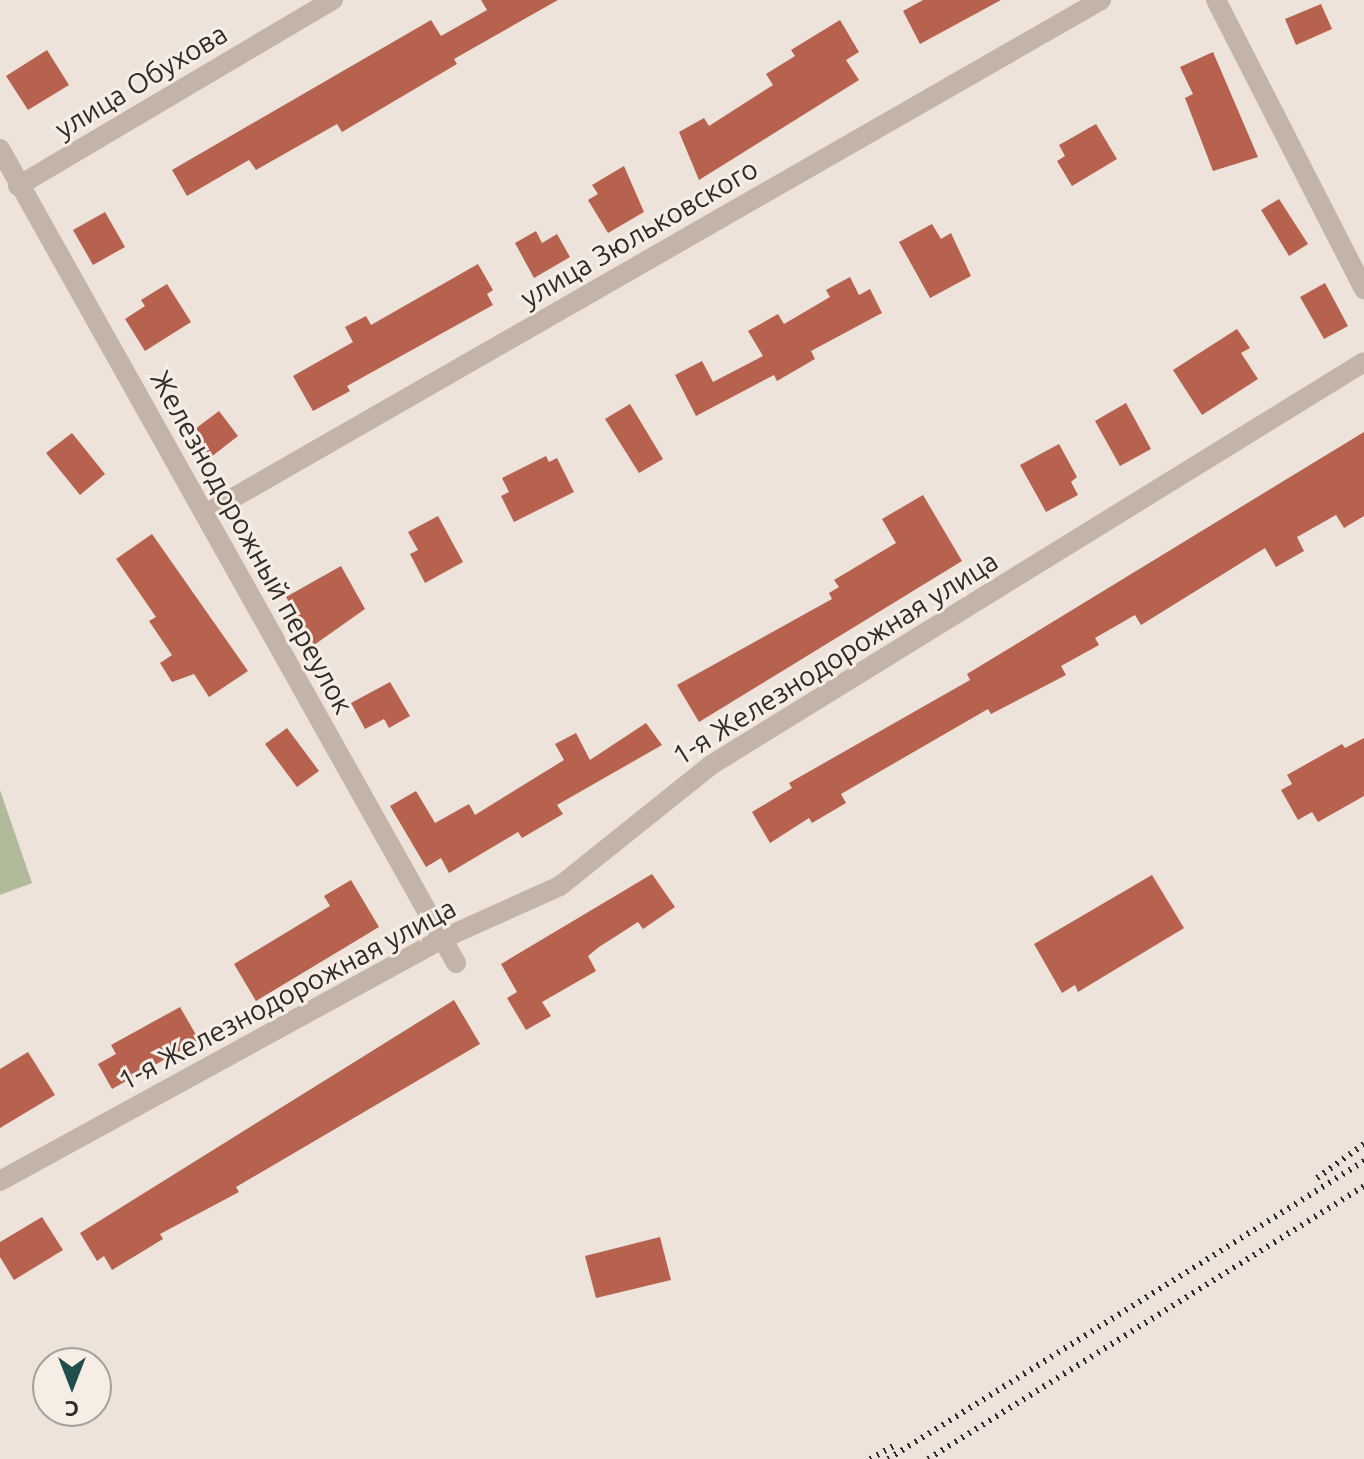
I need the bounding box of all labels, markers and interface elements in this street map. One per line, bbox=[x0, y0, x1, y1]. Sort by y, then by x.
street label: улица Обухова bbox=[49, 16, 233, 146]
street label: улица Зюльковского bbox=[514, 151, 764, 315]
street label: Железнодорожный переулок bbox=[144, 365, 360, 719]
street label: 1-я Железнодорожная улица bbox=[666, 544, 1004, 772]
street label: 1-я Железнодорожная улица bbox=[112, 891, 462, 1097]
north arrow bbox=[32, 1347, 112, 1427]
text: С bbox=[65, 1397, 79, 1422]

